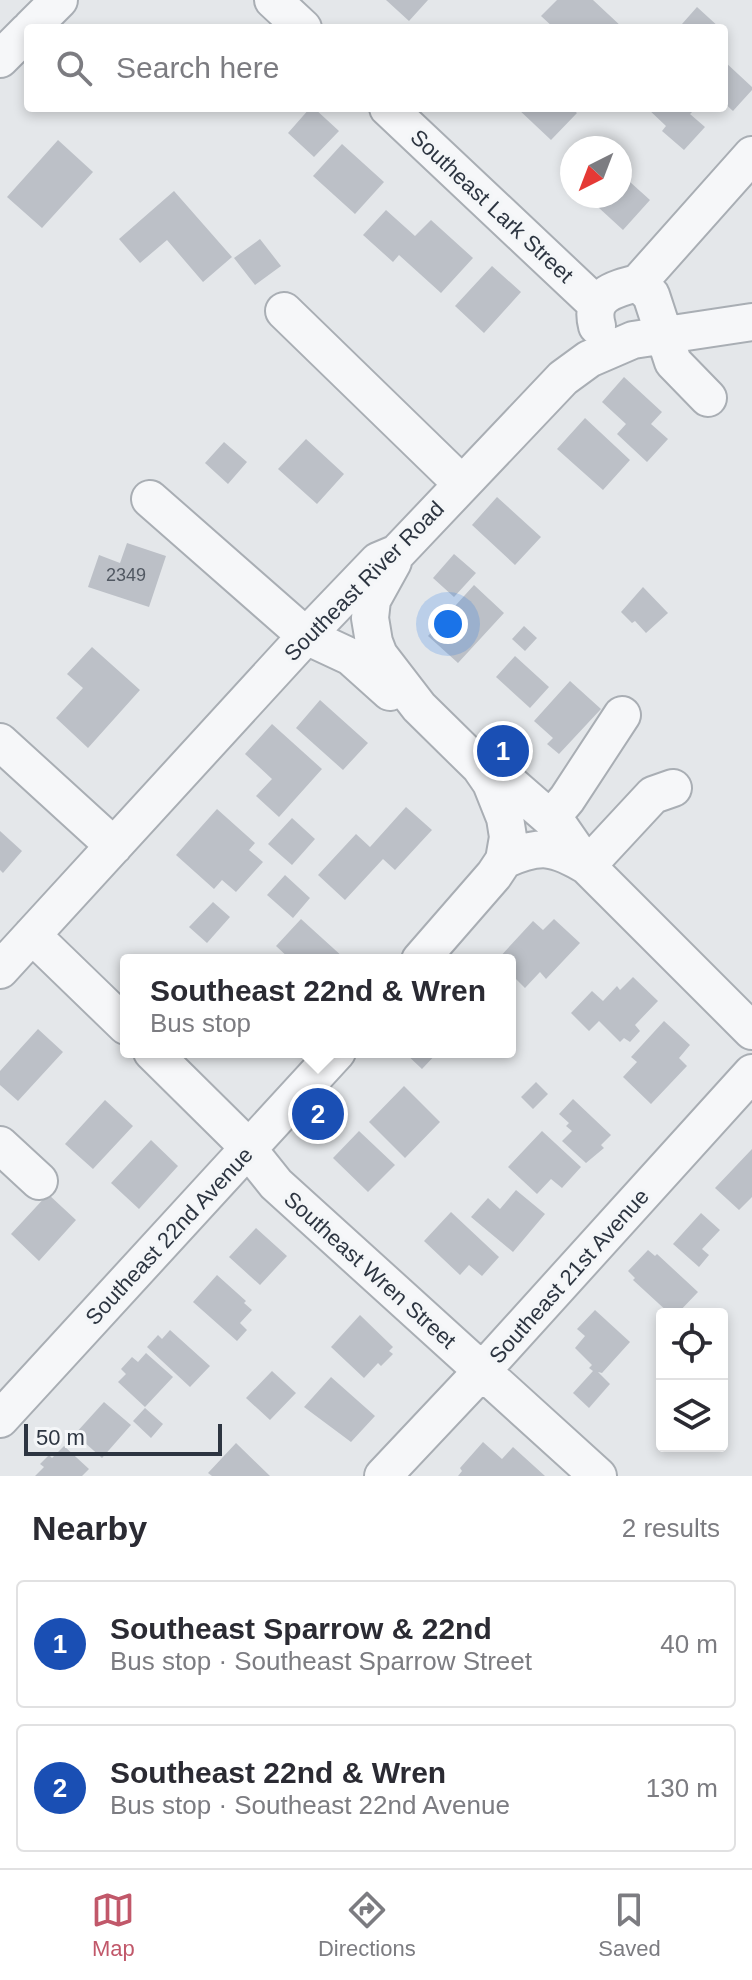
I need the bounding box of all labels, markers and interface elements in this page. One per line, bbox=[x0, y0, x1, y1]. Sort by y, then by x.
search box bbox=[24, 24, 728, 112]
icon: search bbox=[52, 46, 96, 90]
text: Search here bbox=[116, 51, 279, 84]
street label: Southeast Lark Street bbox=[406, 124, 578, 288]
north arrow bbox=[560, 136, 632, 208]
street label: Southeast River Road bbox=[279, 496, 449, 666]
house number: 2349 bbox=[106, 565, 146, 585]
your location bbox=[428, 604, 468, 644]
pin: 1 bbox=[477, 721, 529, 781]
popup bbox=[120, 954, 516, 1058]
text: Southeast 22nd & Wren bbox=[150, 974, 486, 1007]
text: Bus stop bbox=[150, 1008, 251, 1038]
pin: 2 bbox=[292, 1084, 344, 1144]
street label: Southeast 22nd Avenue bbox=[80, 1142, 258, 1330]
street label: Southeast 21st Avenue bbox=[484, 1184, 654, 1368]
street label: Southeast Wren Street bbox=[279, 1186, 461, 1354]
map controls bbox=[656, 1308, 728, 1452]
button: locate bbox=[656, 1308, 728, 1380]
button: layers bbox=[656, 1380, 728, 1452]
scale bar bbox=[24, 1420, 222, 1456]
text: 50 m bbox=[36, 1425, 85, 1450]
text: Nearby bbox=[32, 1509, 147, 1547]
text: 2 results bbox=[622, 1513, 720, 1543]
text: Southeast Sparrow & 22nd bbox=[110, 1612, 492, 1645]
text: 1 bbox=[53, 1629, 67, 1659]
text: 40 m bbox=[660, 1629, 718, 1659]
text: Bus stop · Southeast Sparrow Street bbox=[110, 1646, 532, 1676]
text: Southeast 22nd & Wren bbox=[110, 1756, 446, 1789]
text: 2 bbox=[53, 1773, 67, 1803]
text: 130 m bbox=[646, 1773, 718, 1803]
text: Bus stop · Southeast 22nd Avenue bbox=[110, 1790, 510, 1820]
tab: Map bbox=[91, 1888, 135, 1962]
tab: Directions bbox=[318, 1888, 416, 1962]
tab: Saved bbox=[598, 1888, 661, 1962]

